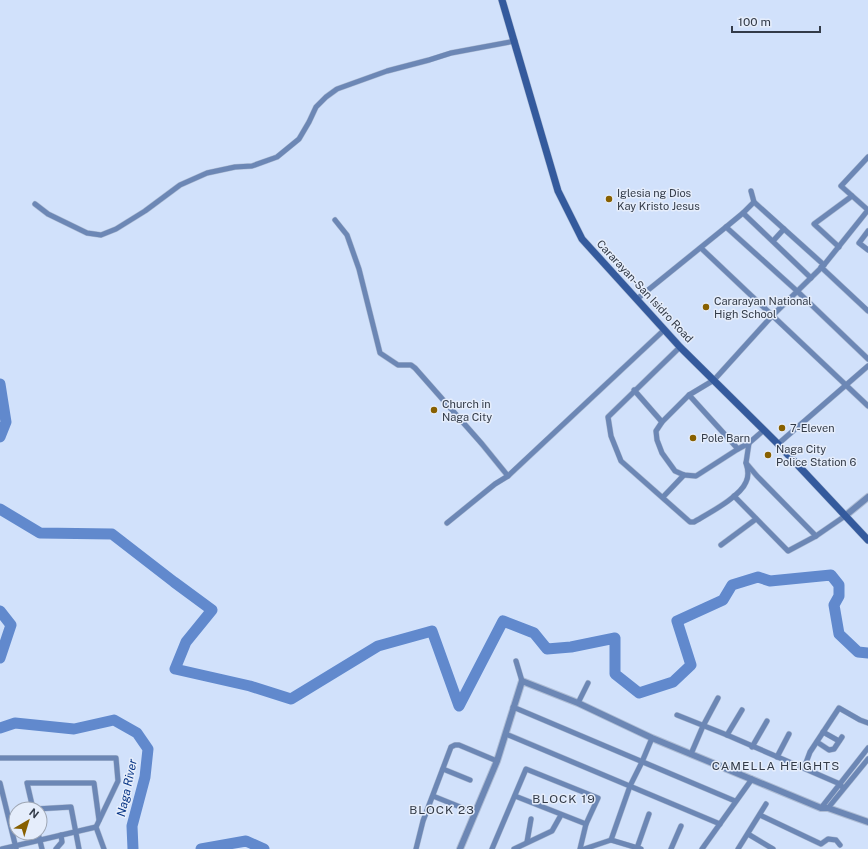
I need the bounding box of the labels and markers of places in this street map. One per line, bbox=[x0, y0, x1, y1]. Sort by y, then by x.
place label: Iglesia ng Dios Kay Kristo Jesus bbox=[617, 187, 700, 212]
marker: Iglesia ng Dios Kay Kristo Jesus bbox=[604, 194, 614, 204]
place label: Cararayan National High School bbox=[714, 295, 812, 320]
marker: Cararayan National High School bbox=[701, 302, 711, 312]
place label: Church in Naga City bbox=[442, 398, 492, 423]
marker: Church in Naga City bbox=[429, 405, 439, 415]
place label: 7-Eleven bbox=[790, 422, 835, 434]
marker: 7-Eleven bbox=[777, 423, 787, 433]
place label: Pole Barn bbox=[701, 432, 750, 444]
marker: Pole Barn bbox=[688, 433, 698, 443]
place label: Naga City Police Station 6 bbox=[776, 443, 856, 468]
marker: Naga City Police Station 6 bbox=[763, 450, 773, 460]

